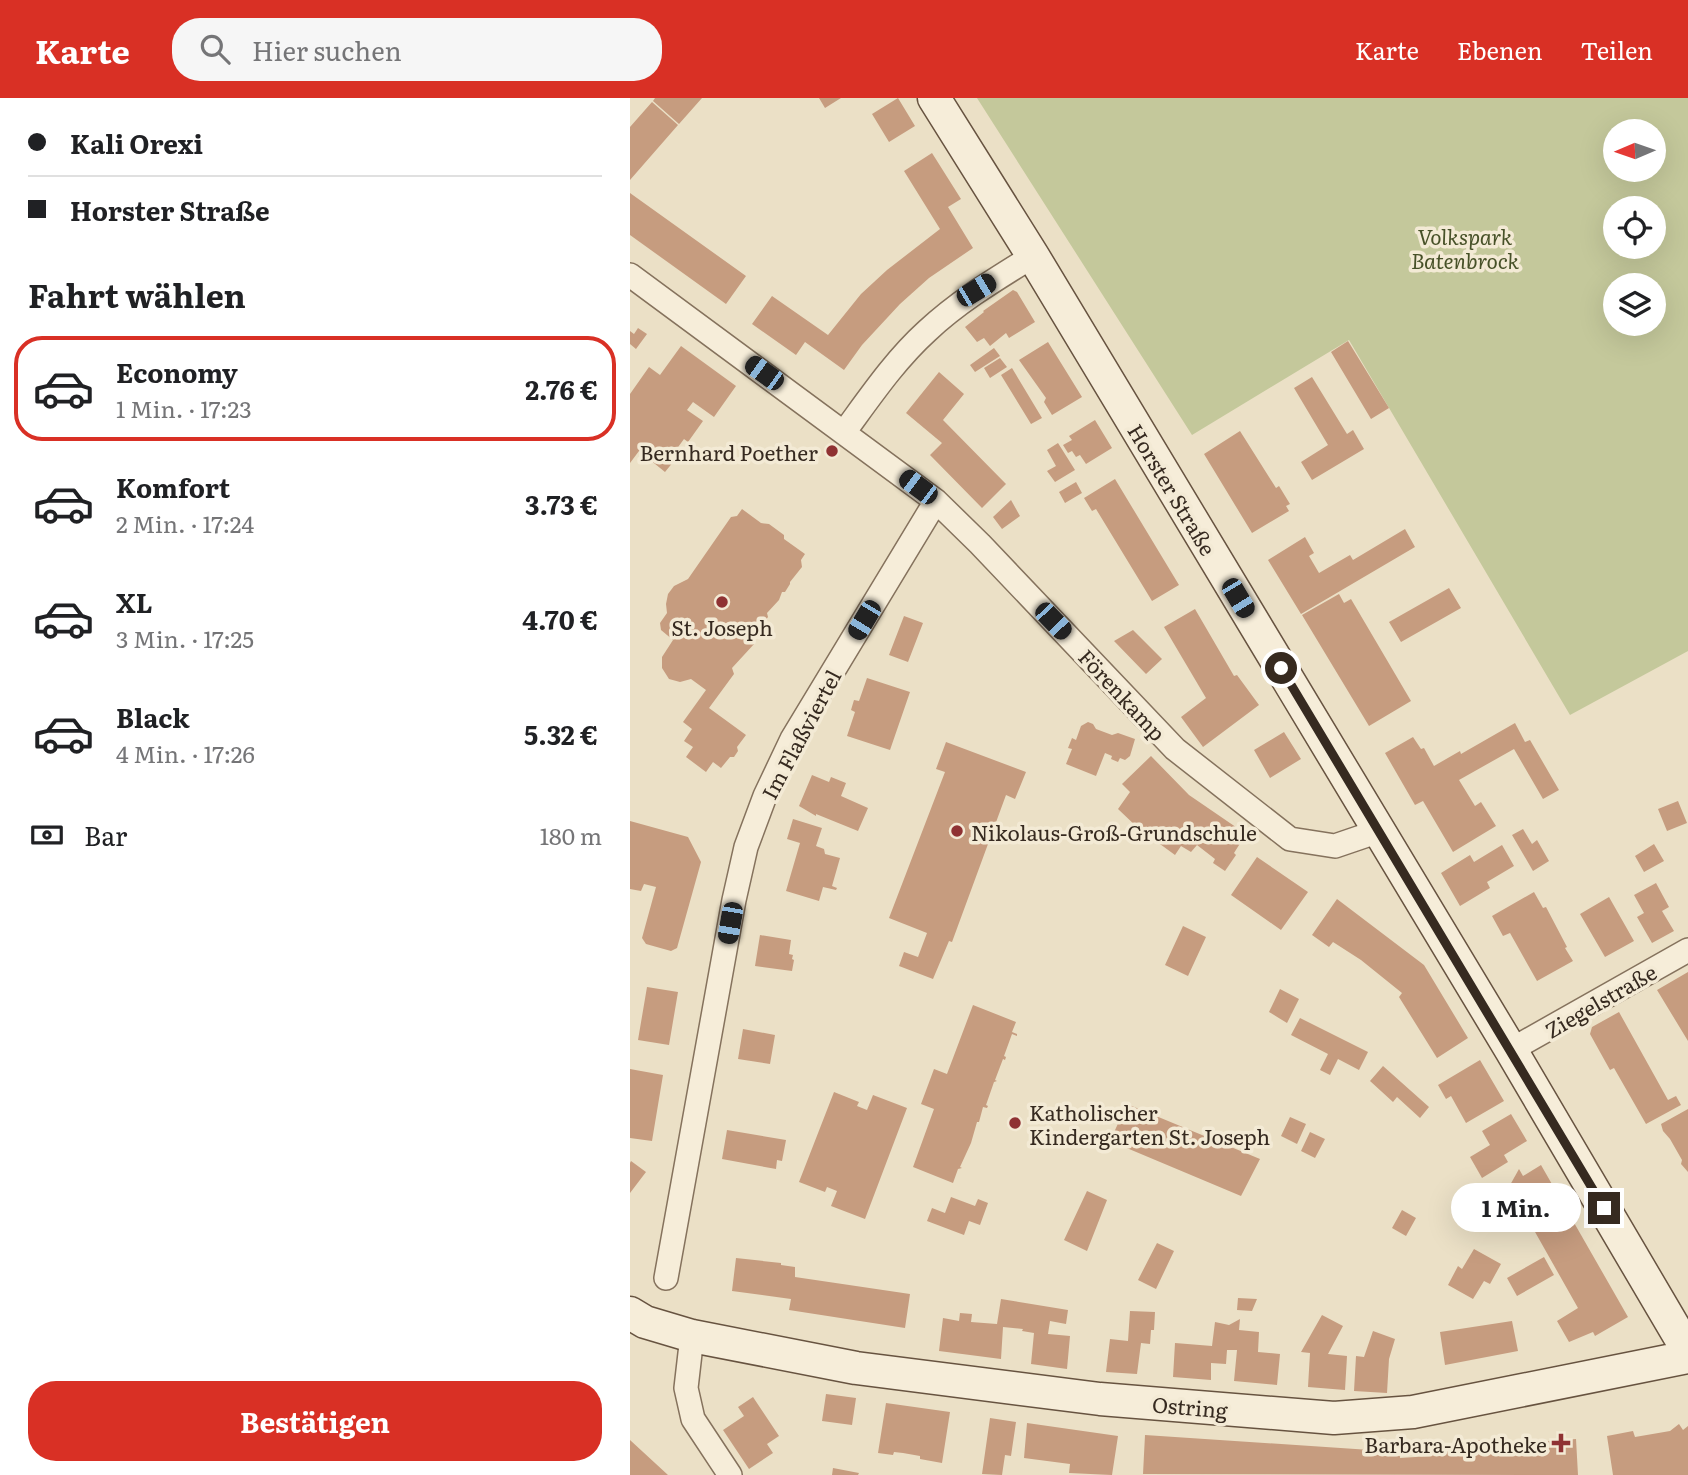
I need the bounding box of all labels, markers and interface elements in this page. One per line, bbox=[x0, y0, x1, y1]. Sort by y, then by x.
search box bbox=[172, 18, 662, 81]
text: Karte bbox=[35, 25, 130, 74]
icon: search bbox=[196, 30, 234, 68]
text: Hier suchen bbox=[252, 30, 402, 69]
text: Karte bbox=[1355, 32, 1419, 67]
text: Ebenen bbox=[1457, 32, 1543, 67]
text: Teilen bbox=[1581, 32, 1653, 67]
north arrow bbox=[1603, 119, 1666, 182]
map controls bbox=[1603, 119, 1666, 336]
text: Kali Orexi bbox=[70, 123, 203, 162]
text: Horster Straße bbox=[70, 190, 270, 229]
button: locate bbox=[1603, 196, 1666, 259]
park label: Volkspark Batenbrock bbox=[1411, 220, 1519, 275]
text: Fahrt wählen bbox=[28, 270, 246, 318]
car bbox=[953, 270, 1000, 310]
button: layers bbox=[1603, 273, 1666, 336]
text: Economy bbox=[116, 352, 238, 391]
car bbox=[741, 352, 788, 394]
icon: car bbox=[32, 357, 95, 420]
text: 2.76 € bbox=[525, 369, 598, 408]
text: 1 Min. · 17:23 bbox=[116, 391, 252, 425]
street label: Horster Straße bbox=[1121, 417, 1225, 561]
place label: Bernhard Poether bbox=[639, 436, 818, 467]
marker: Bernhard Poether bbox=[824, 443, 840, 459]
car bbox=[895, 466, 942, 508]
text: Komfort bbox=[116, 467, 230, 506]
icon: car bbox=[32, 472, 95, 535]
text: 3.73 € bbox=[525, 484, 598, 523]
text: 2 Min. · 17:24 bbox=[116, 506, 254, 540]
car bbox=[1219, 575, 1258, 621]
text: XL bbox=[116, 582, 153, 621]
icon: car bbox=[32, 587, 95, 650]
marker: St. Joseph bbox=[714, 594, 730, 610]
car bbox=[845, 597, 884, 643]
text: 4.70 € bbox=[522, 599, 598, 638]
car bbox=[1031, 599, 1076, 643]
place label: St. Joseph bbox=[671, 611, 773, 642]
text: 3 Min. · 17:25 bbox=[116, 621, 254, 655]
street label: Förenkamp bbox=[1072, 641, 1174, 747]
route start bbox=[1265, 652, 1297, 684]
street label: Im Flaßviertel bbox=[753, 664, 847, 804]
text: Black bbox=[116, 697, 190, 736]
icon: car bbox=[32, 702, 95, 765]
text: 5.32 € bbox=[524, 714, 598, 753]
text: 4 Min. · 17:26 bbox=[116, 736, 255, 770]
text: Bar bbox=[84, 815, 127, 854]
icon: cash bbox=[28, 816, 66, 854]
place label: Nikolaus-Groß-Grundschule bbox=[971, 816, 1257, 847]
text: 180 m bbox=[540, 818, 602, 852]
marker: Nikolaus-Groß-Grundschule bbox=[949, 823, 965, 839]
car bbox=[717, 900, 744, 946]
street label: Ziegelstraße bbox=[1538, 955, 1662, 1045]
place label: Katholischer Kindergarten St. Joseph bbox=[1029, 1096, 1270, 1151]
marker: Katholischer Kindergarten St. Joseph bbox=[1007, 1115, 1023, 1131]
callout: 1 Min. bbox=[1450, 1184, 1580, 1232]
text: 1 Min. bbox=[1482, 1190, 1550, 1224]
route end bbox=[1588, 1192, 1620, 1224]
button: Bestätigen bbox=[28, 1381, 602, 1461]
street label: Ostring bbox=[1151, 1387, 1229, 1425]
place label: Barbara-Apotheke bbox=[1364, 1428, 1547, 1459]
marker: Barbara-Apotheke bbox=[1553, 1435, 1569, 1451]

